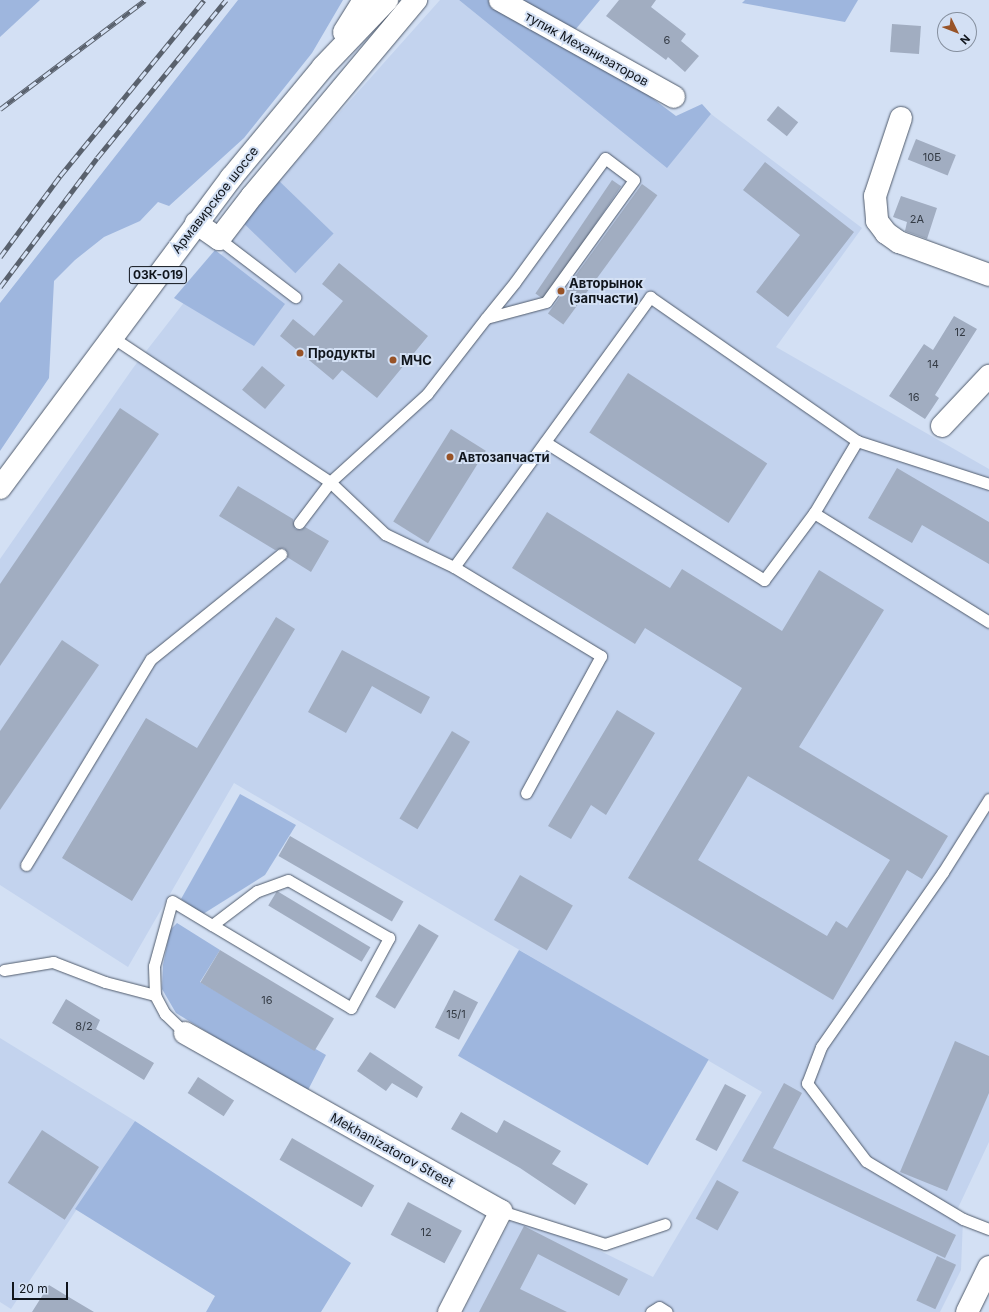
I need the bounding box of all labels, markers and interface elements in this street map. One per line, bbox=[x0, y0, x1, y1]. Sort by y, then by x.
street label: тупик Механизаторов bbox=[522, 9, 652, 89]
north arrow bbox=[937, 12, 977, 52]
text: N bbox=[957, 32, 973, 47]
house number: 6 bbox=[664, 33, 670, 47]
street label: Армавирское шоссе bbox=[168, 143, 262, 257]
house number: 10Б bbox=[923, 150, 941, 164]
house number: 2А bbox=[910, 212, 924, 226]
road number: 03К-019 bbox=[128, 265, 188, 285]
place label: Авторынок (запчасти) bbox=[569, 276, 643, 307]
marker: Авторынок (запчасти) bbox=[556, 286, 566, 296]
house number: 12 bbox=[954, 325, 966, 339]
place label: Продукты bbox=[308, 345, 375, 361]
marker: Продукты bbox=[295, 348, 305, 358]
place label: МЧС bbox=[401, 352, 432, 368]
marker: МЧС bbox=[388, 355, 398, 365]
house number: 14 bbox=[927, 357, 939, 371]
house number: 16 bbox=[908, 390, 920, 404]
place label: Автозапчасти bbox=[458, 449, 550, 465]
marker: Автозапчасти bbox=[445, 452, 455, 462]
house number: 16 bbox=[261, 993, 273, 1007]
house number: 15/1 bbox=[446, 1007, 466, 1021]
house number: 8/2 bbox=[75, 1019, 93, 1033]
street label: Mekhanizatorov Street bbox=[328, 1110, 456, 1190]
house number: 12 bbox=[420, 1225, 432, 1239]
scale bar bbox=[14, 1274, 70, 1300]
text: 20 m bbox=[19, 1281, 48, 1296]

